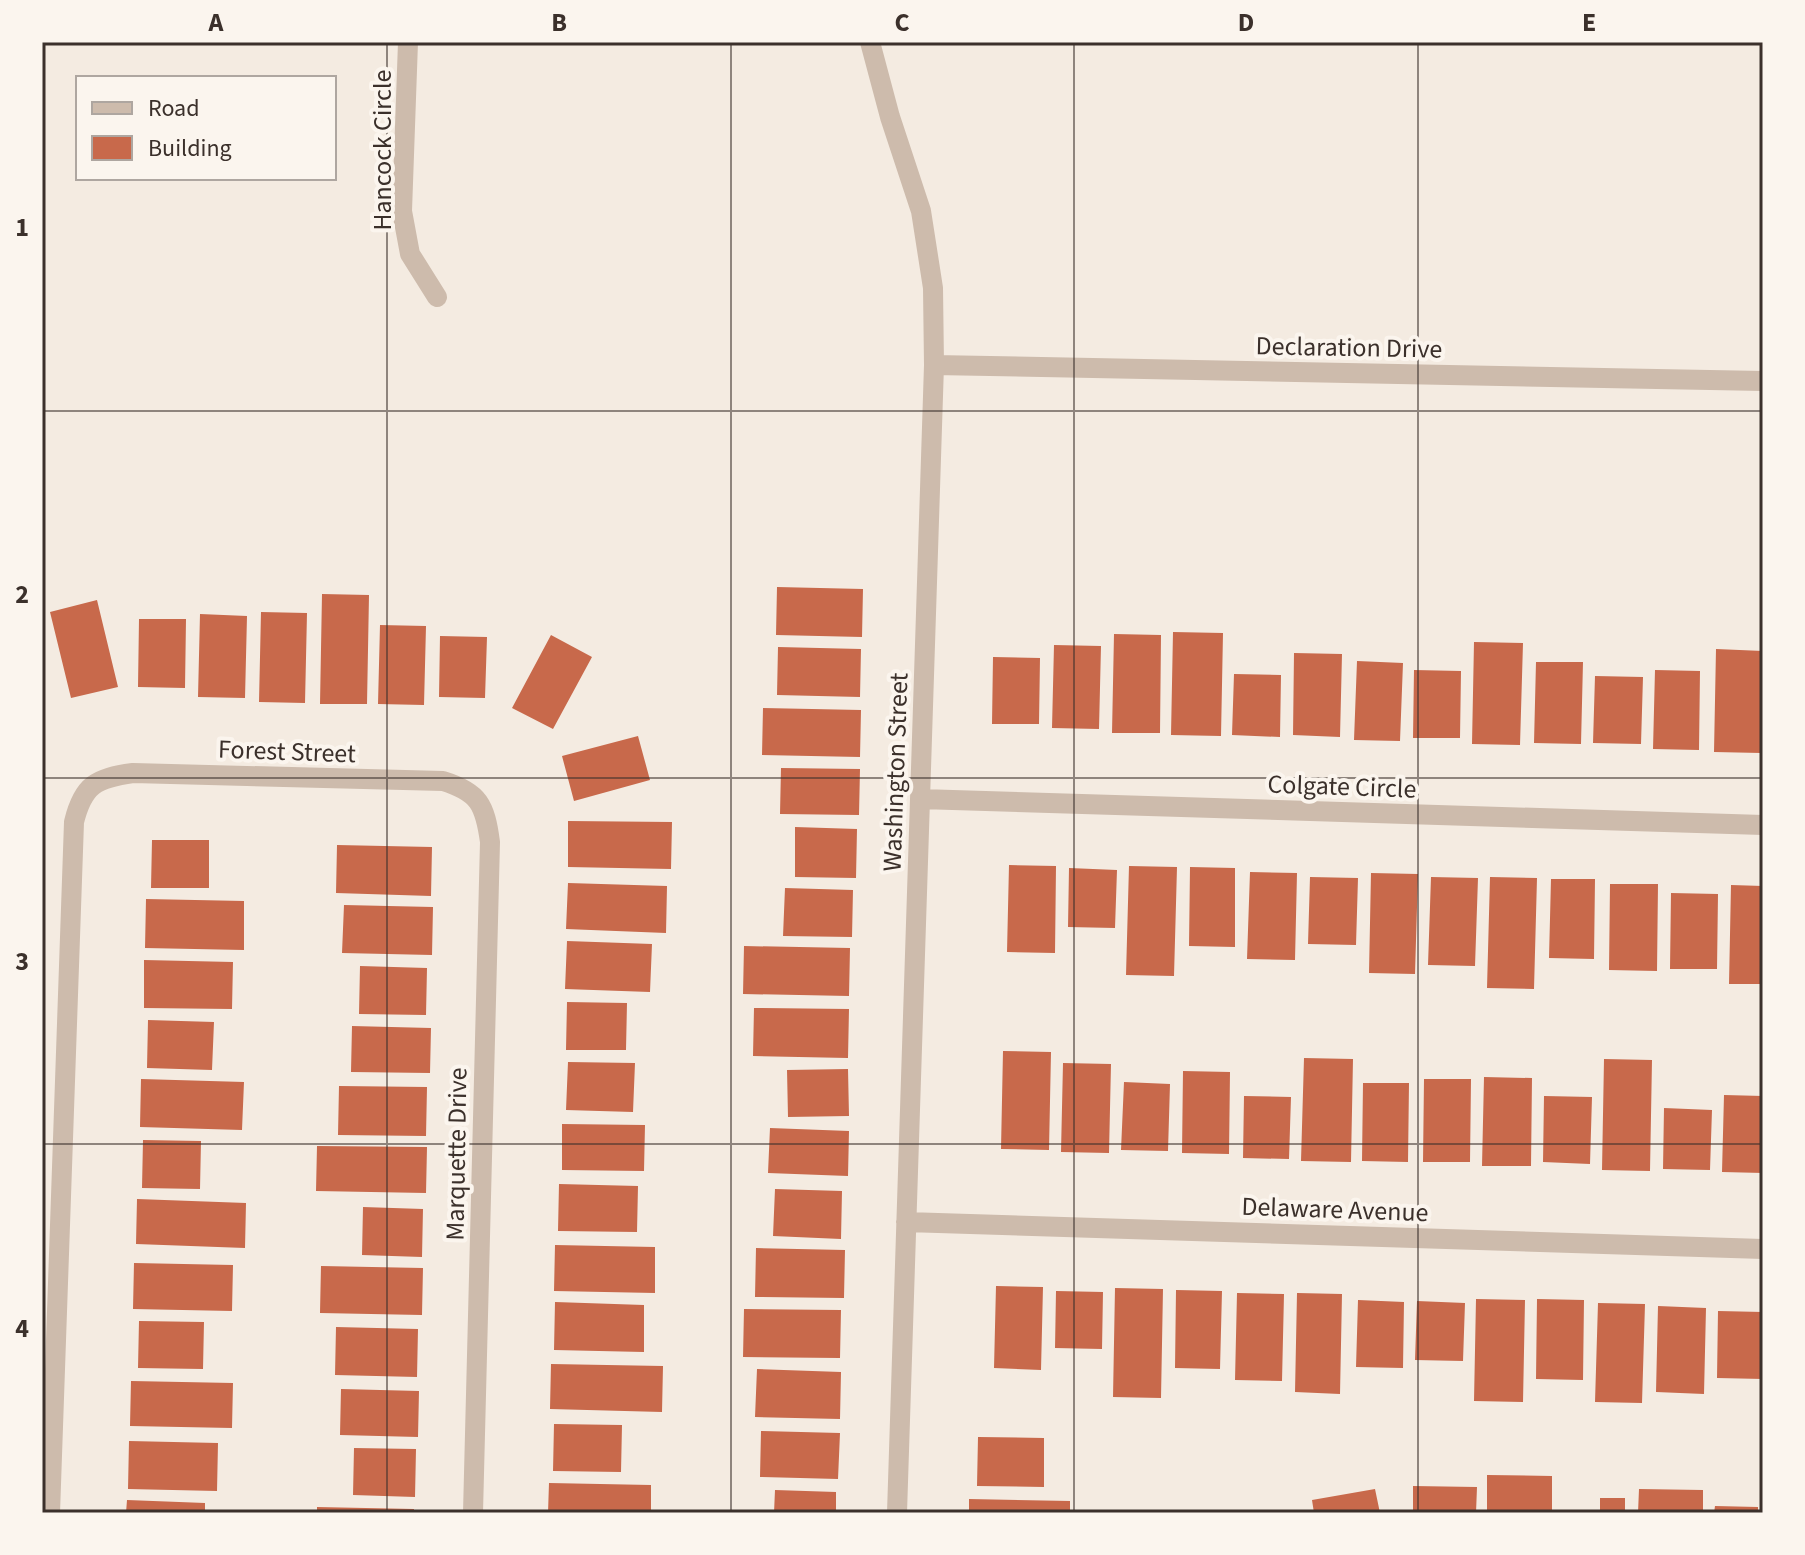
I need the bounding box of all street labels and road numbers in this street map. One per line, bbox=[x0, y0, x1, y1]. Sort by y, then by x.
street label: Hancock Circle bbox=[364, 70, 401, 231]
street label: Declaration Drive bbox=[1255, 327, 1443, 368]
street label: Washington Street bbox=[874, 672, 917, 872]
street label: Forest Street bbox=[218, 731, 357, 772]
street label: Colgate Circle bbox=[1267, 765, 1417, 808]
street label: Marquette Drive bbox=[436, 1067, 477, 1241]
street label: Delaware Avenue bbox=[1241, 1188, 1429, 1231]

